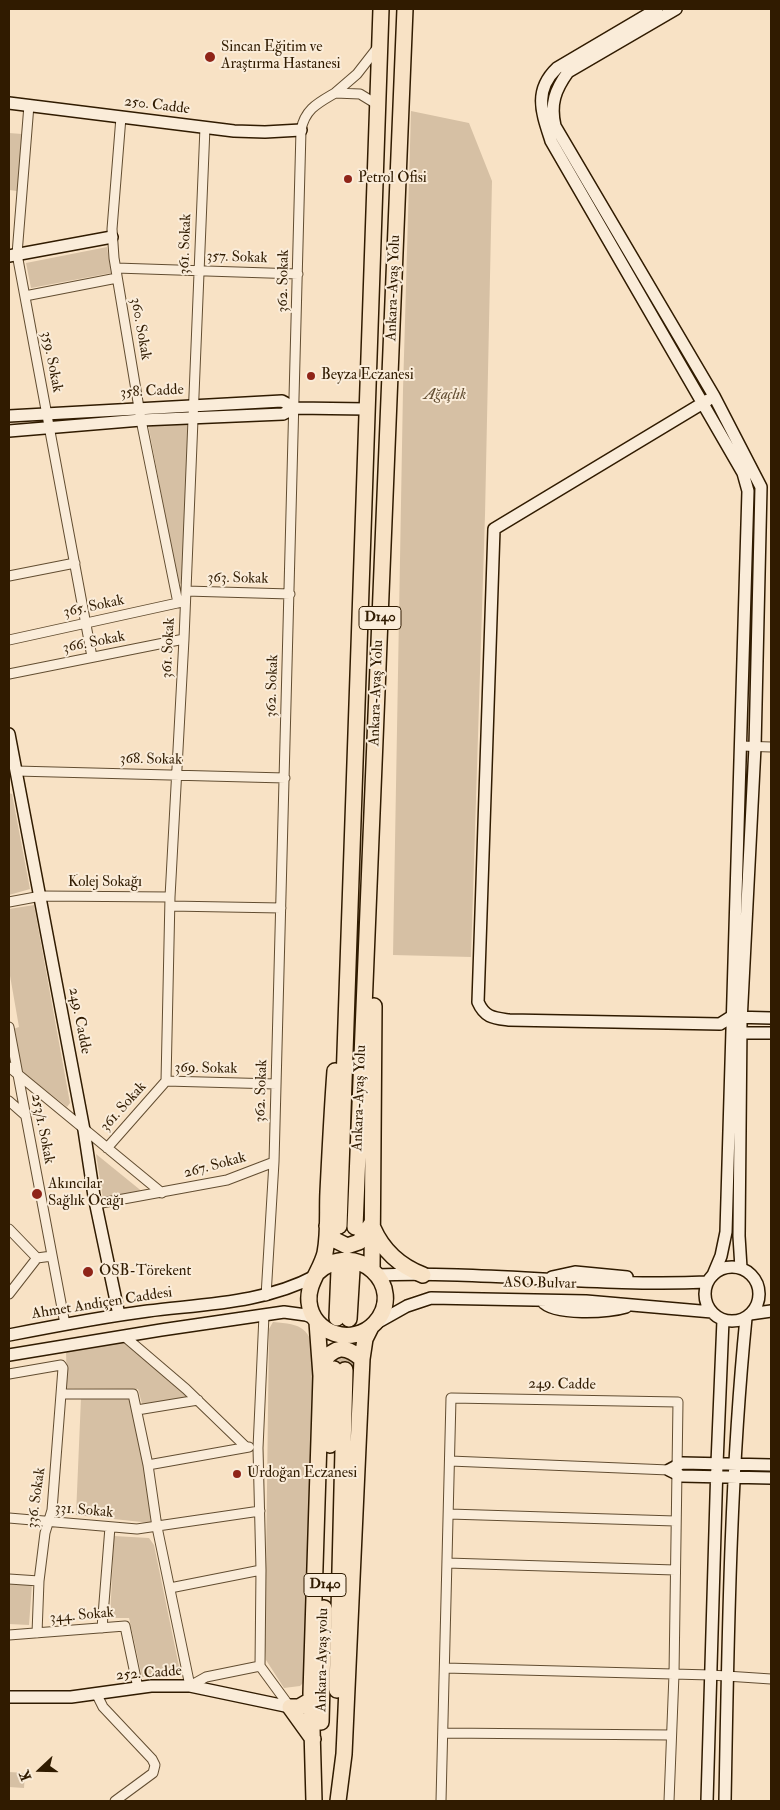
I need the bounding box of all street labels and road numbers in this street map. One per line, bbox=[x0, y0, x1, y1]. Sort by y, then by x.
street label: 250. Cadde bbox=[123, 93, 191, 119]
street label: 361. Sokak bbox=[176, 213, 196, 275]
street label: Ankara-Ayaş Yolu bbox=[383, 235, 405, 341]
street label: 357. Sokak bbox=[206, 248, 268, 268]
street label: 362. Sokak bbox=[274, 249, 294, 313]
street label: 360. Sokak bbox=[126, 296, 154, 362]
street label: 359. Sokak bbox=[36, 330, 66, 394]
street label: 358. Cadde bbox=[120, 381, 184, 403]
street label: 363. Sokak bbox=[207, 569, 269, 589]
street label: 365. Sokak bbox=[62, 592, 126, 622]
road number: D140 bbox=[359, 606, 401, 630]
street label: 361. Sokak bbox=[158, 617, 180, 679]
street label: 366. Sokak bbox=[61, 628, 127, 658]
street label: Ankara-Ayaş Yolu bbox=[366, 640, 388, 746]
street label: 362. Sokak bbox=[263, 654, 283, 718]
street label: 368. Sokak bbox=[120, 750, 182, 770]
street label: Kolej Sokağı bbox=[68, 874, 142, 892]
street label: 249. Cadde bbox=[64, 986, 94, 1056]
street label: Ankara-Ayaş Yolu bbox=[349, 1045, 371, 1151]
street label: 369. Sokak bbox=[174, 1059, 238, 1079]
street label: 362. Sokak bbox=[252, 1059, 272, 1123]
street label: 361. Sokak bbox=[97, 1078, 151, 1136]
street label: 253/1. Sokak bbox=[26, 1092, 58, 1166]
street label: 267. Sokak bbox=[182, 1149, 248, 1183]
street label: ASO Bulvar bbox=[503, 1274, 577, 1294]
street label: Ahmet Andiçen Caddesi bbox=[30, 1284, 174, 1324]
street label: 249. Cadde bbox=[528, 1375, 596, 1395]
street label: 336. Sokak bbox=[24, 1467, 50, 1529]
street label: 331. Sokak bbox=[54, 1499, 114, 1523]
road number: D140 bbox=[304, 1574, 346, 1596]
street label: 344. Sokak bbox=[49, 1604, 115, 1628]
street label: Ankara-Ayaş yolu bbox=[313, 1608, 333, 1712]
street label: 252. Cadde bbox=[116, 1663, 182, 1685]

